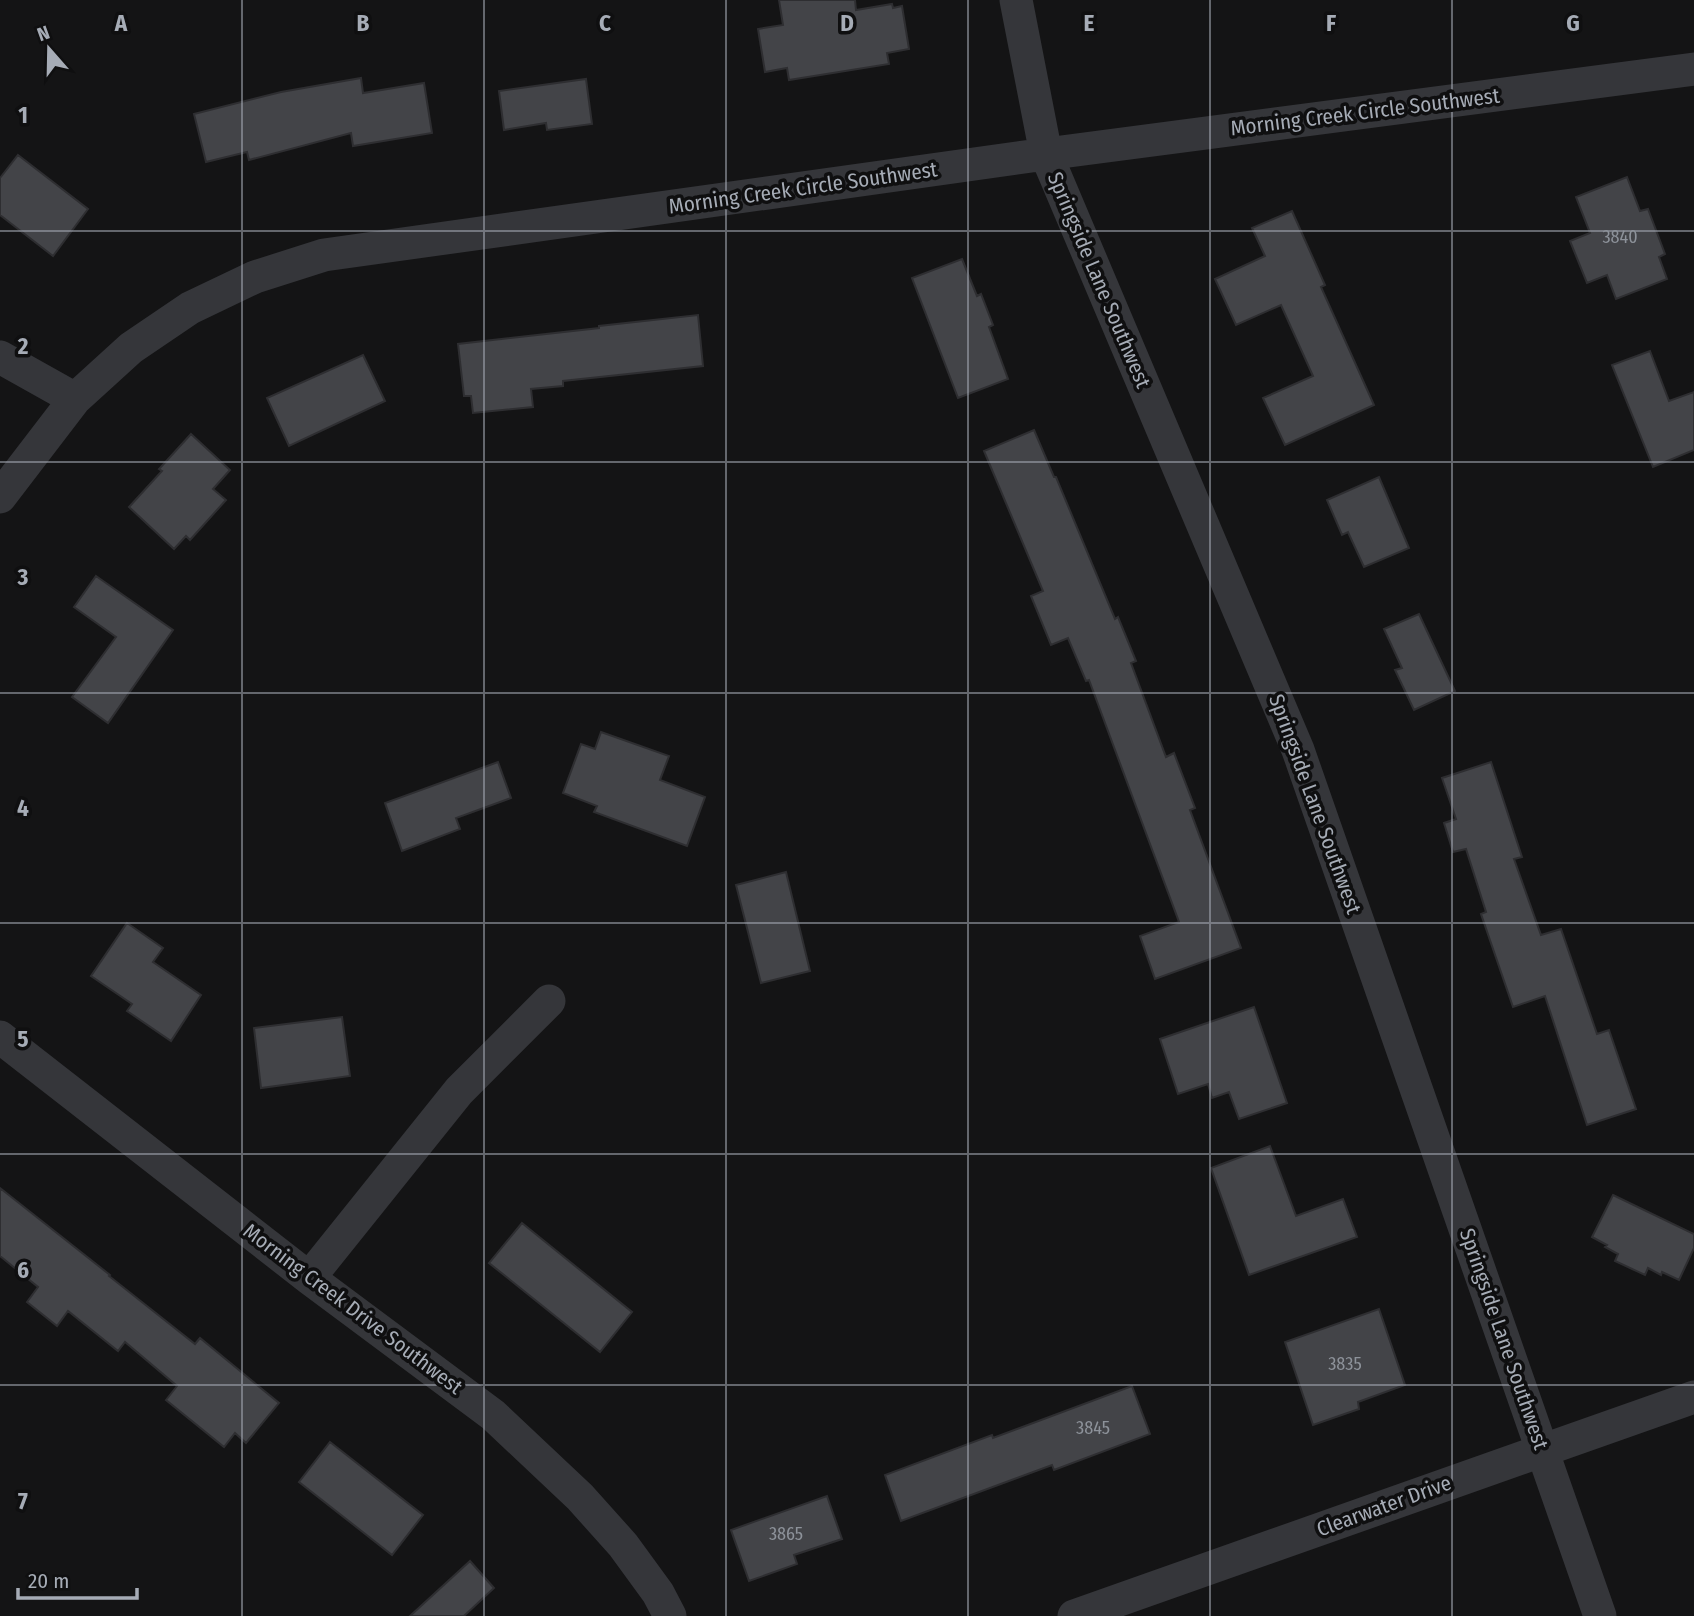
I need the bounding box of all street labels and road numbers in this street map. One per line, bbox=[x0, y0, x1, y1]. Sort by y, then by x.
street label: Morning Creek Circle Southwest bbox=[1229, 83, 1501, 141]
street label: Morning Creek Circle Southwest bbox=[667, 156, 939, 220]
street label: Springside Lane Southwest bbox=[1042, 168, 1156, 392]
street label: Springside Lane Southwest bbox=[1263, 691, 1367, 918]
street label: Morning Creek Drive Southwest bbox=[238, 1218, 468, 1400]
street label: Springside Lane Southwest bbox=[1454, 1225, 1554, 1453]
street label: Clearwater Drive bbox=[1313, 1470, 1455, 1542]

